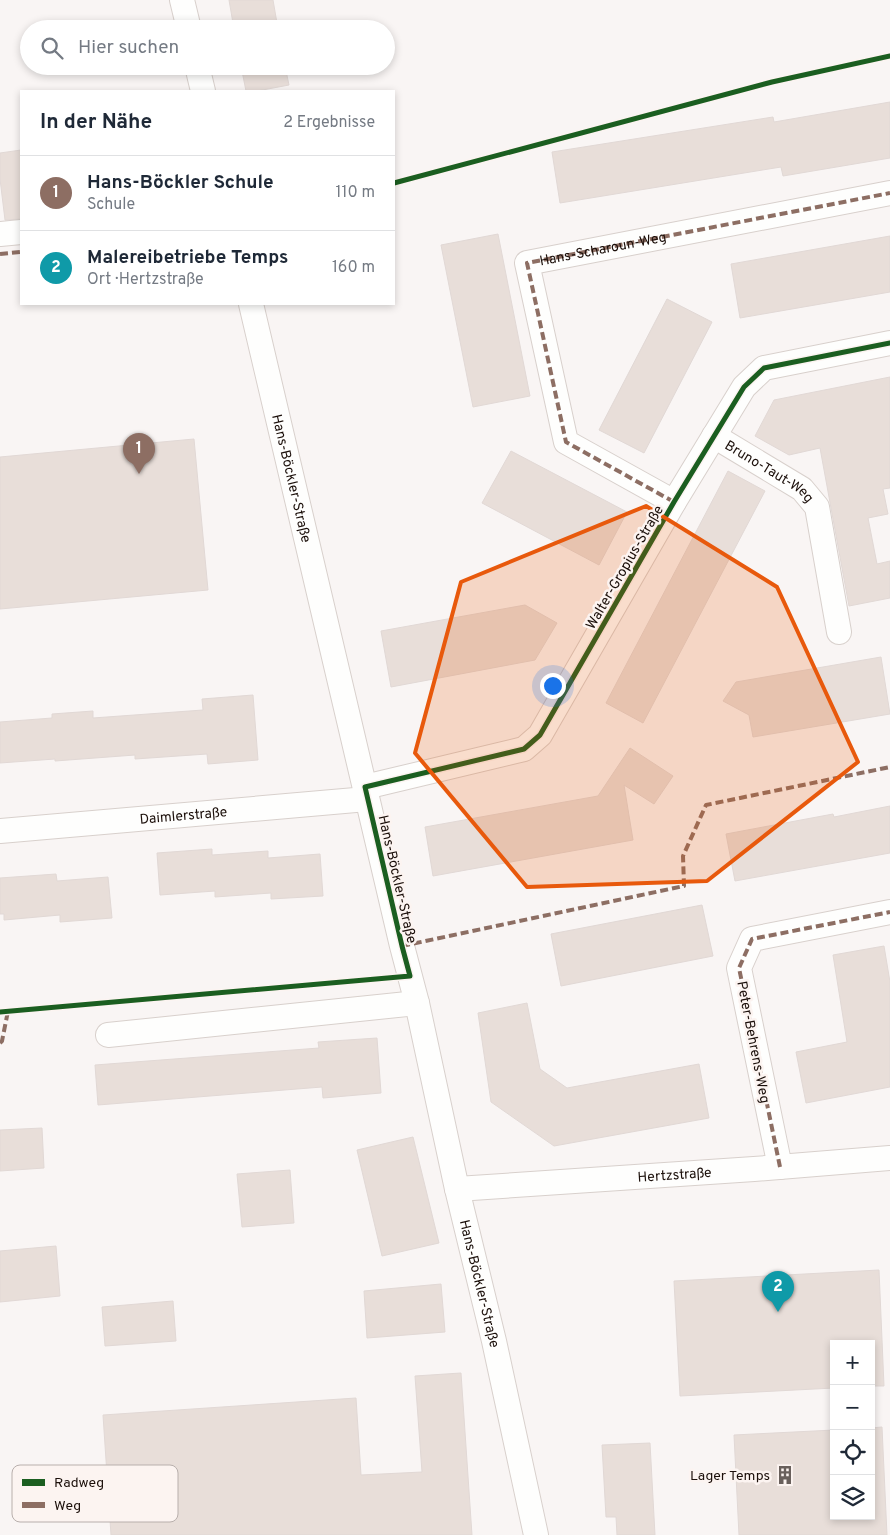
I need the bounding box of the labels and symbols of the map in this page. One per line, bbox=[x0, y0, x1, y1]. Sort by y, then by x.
street label: Hans-Scharoun-Weg bbox=[538, 229, 668, 270]
street label: Hans-Böckler-Straße bbox=[267, 413, 314, 544]
pin: 1 bbox=[123, 433, 155, 474]
street label: Bruno-Taut-Weg bbox=[721, 437, 817, 507]
street label: Walter-Gropius-Straße bbox=[583, 503, 668, 633]
your location bbox=[540, 673, 566, 699]
street label: Daimlerstraße bbox=[139, 804, 228, 829]
street label: Hans-Böckler-Straße bbox=[374, 814, 420, 945]
street label: Peter-Behrens-Weg bbox=[732, 980, 773, 1105]
street label: Hertzstraße bbox=[637, 1165, 712, 1187]
street label: Hans-Böckler-Straße bbox=[455, 1218, 502, 1349]
pin: 2 bbox=[762, 1271, 794, 1312]
building icon: Lager Temps bbox=[774, 1464, 796, 1486]
legend bbox=[12, 1465, 178, 1522]
place label: Lager Temps bbox=[690, 1468, 770, 1485]
text: Radweg bbox=[54, 1475, 104, 1492]
text: Weg bbox=[54, 1498, 81, 1515]

